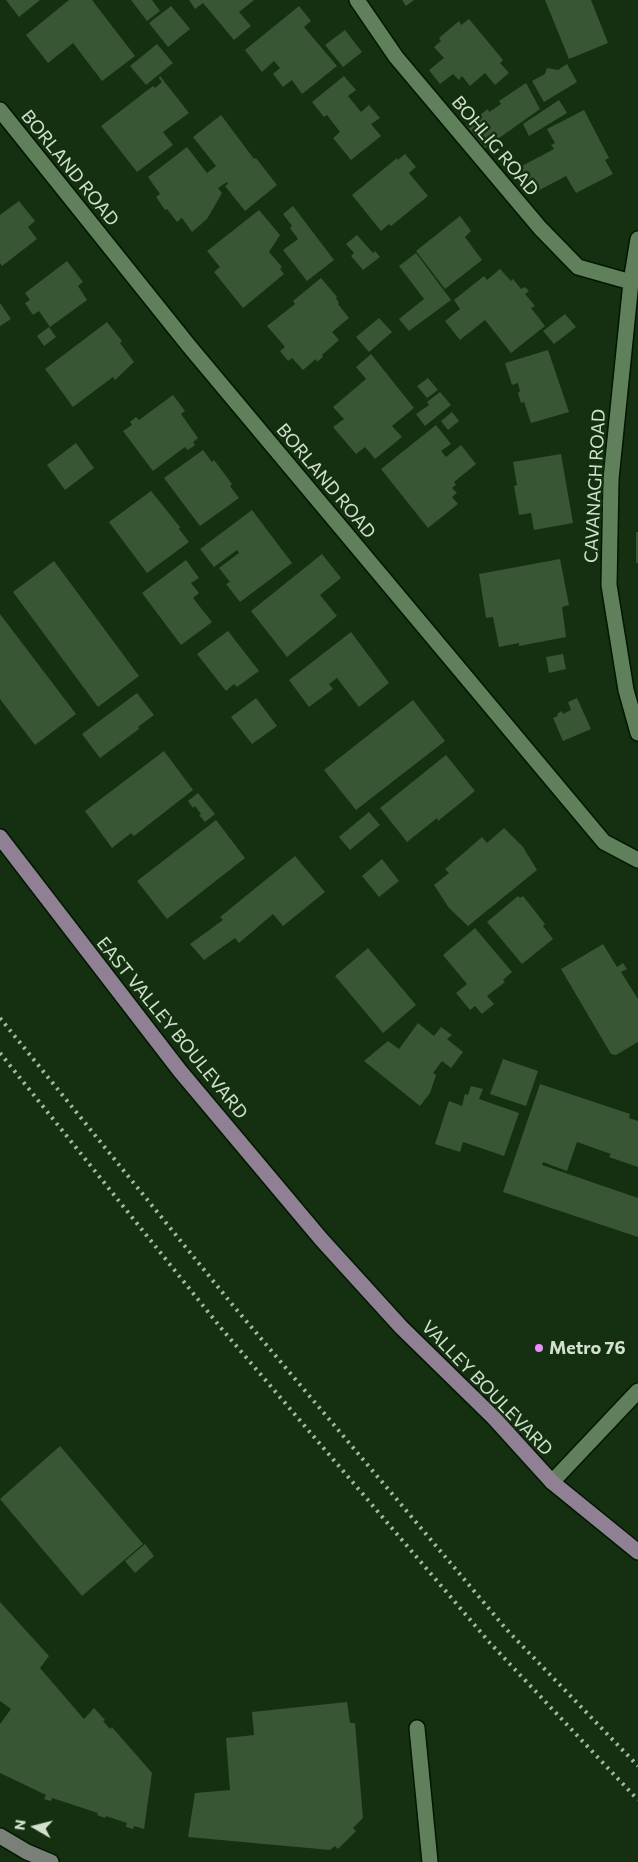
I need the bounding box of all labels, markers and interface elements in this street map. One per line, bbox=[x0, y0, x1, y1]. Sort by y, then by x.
street label: BOHLIG ROAD bbox=[447, 92, 543, 200]
street label: BORLAND ROAD bbox=[17, 106, 123, 230]
street label: CAVANAGH ROAD bbox=[580, 408, 610, 564]
street label: BORLAND ROAD bbox=[272, 419, 380, 543]
street label: EAST VALLEY BOULEVARD bbox=[92, 933, 252, 1123]
street label: VALLEY BOULEVARD bbox=[417, 1316, 557, 1460]
place label: Metro 76 bbox=[549, 1337, 625, 1359]
marker: Metro 76 bbox=[533, 1342, 545, 1354]
north arrow bbox=[10, 1802, 60, 1852]
text: N bbox=[11, 1818, 29, 1831]

